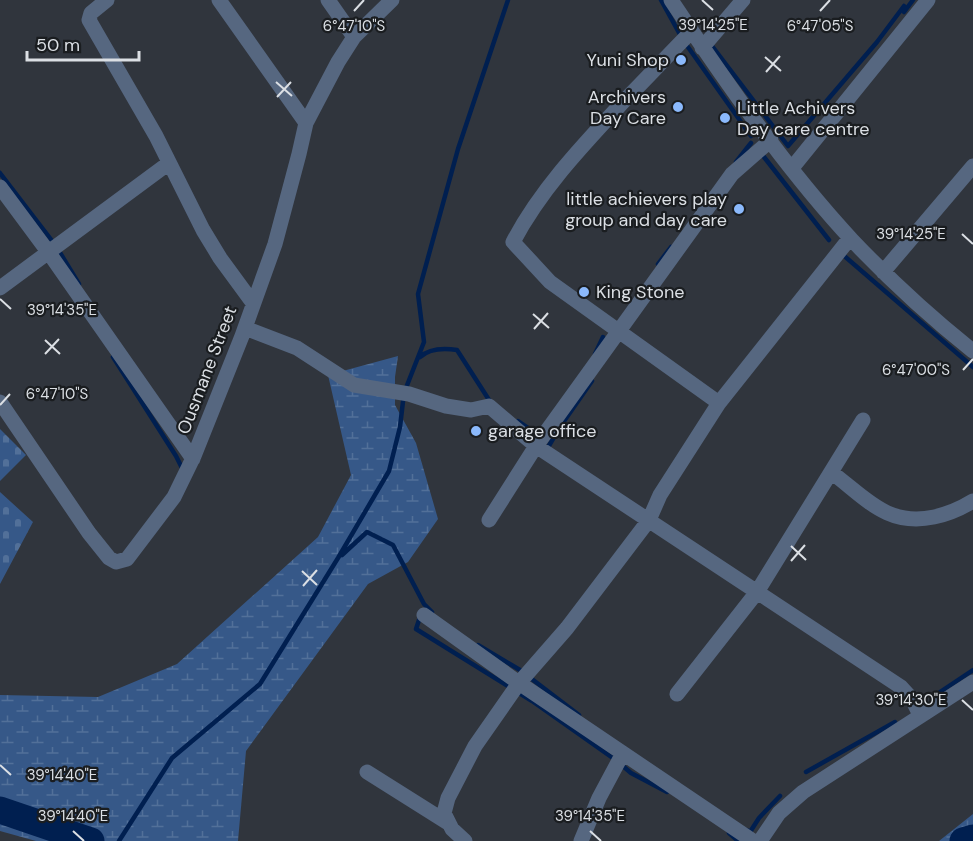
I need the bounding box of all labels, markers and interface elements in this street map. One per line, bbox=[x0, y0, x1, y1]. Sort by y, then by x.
text: 39°14'25"E bbox=[678, 15, 748, 35]
text: 6°47'10"S bbox=[323, 16, 386, 36]
text: 6°47'05"S bbox=[787, 16, 854, 36]
scale bar bbox=[27, 24, 140, 62]
text: 50 m bbox=[36, 33, 80, 57]
place label: Yuni Shop bbox=[587, 48, 669, 72]
marker: Yuni Shop bbox=[674, 53, 688, 67]
place label: Archivers Day Care bbox=[588, 85, 666, 130]
place label: Little Achivers Day care centre bbox=[737, 96, 870, 141]
marker: Archivers Day Care bbox=[671, 100, 685, 114]
marker: Little Achivers Day care centre bbox=[718, 111, 732, 125]
place label: little achievers play group and day care bbox=[565, 187, 727, 232]
marker: little achievers play group and day care bbox=[732, 202, 746, 216]
text: 39°14'25"E bbox=[876, 224, 946, 244]
place label: King Stone bbox=[596, 280, 684, 304]
marker: King Stone bbox=[577, 285, 591, 299]
text: 39°14'35"E bbox=[27, 300, 97, 320]
street label: Ousmane Street bbox=[172, 302, 242, 438]
text: 6°47'00"S bbox=[882, 360, 950, 380]
text: 6°47'10"S bbox=[26, 384, 89, 404]
place label: garage office bbox=[488, 419, 596, 443]
marker: garage office bbox=[469, 424, 483, 438]
text: 39°14'30"E bbox=[875, 690, 947, 710]
text: 39°14'40"E bbox=[27, 765, 97, 785]
text: 39°14'40"E bbox=[38, 806, 108, 826]
text: 39°14'35"E bbox=[555, 806, 625, 826]

